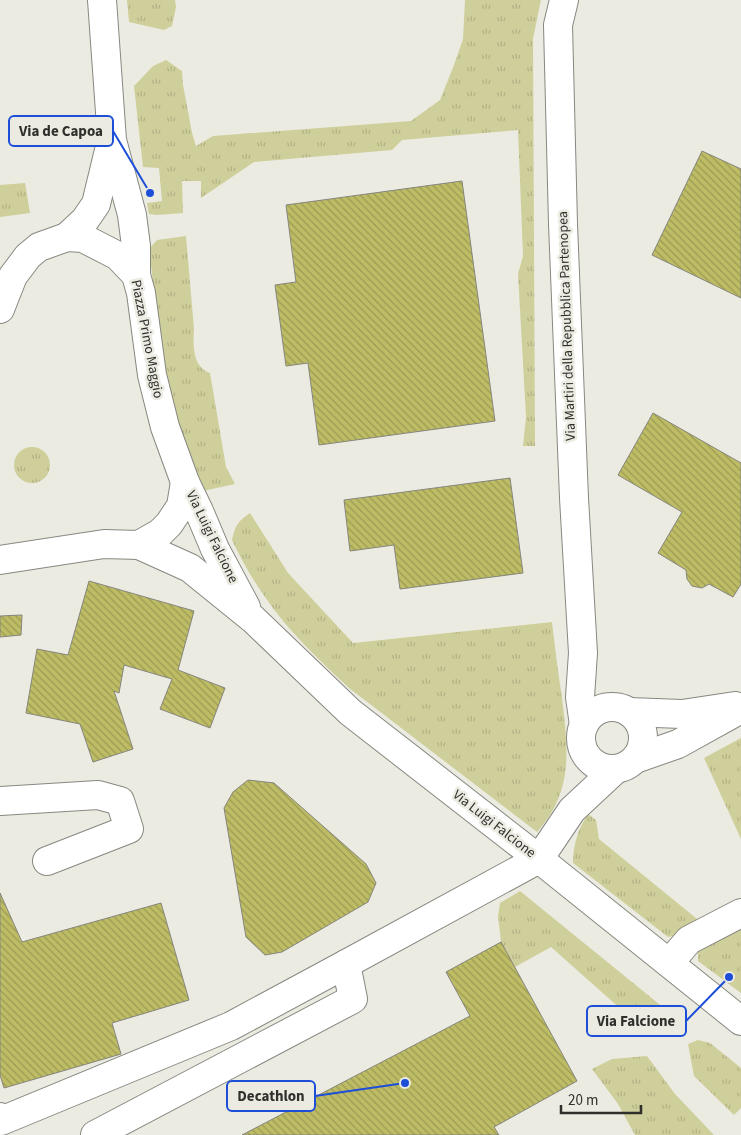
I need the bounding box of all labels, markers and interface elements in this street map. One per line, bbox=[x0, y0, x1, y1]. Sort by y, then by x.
callout: Via de Capoa bbox=[9, 116, 113, 146]
text: Via de Capoa bbox=[18, 121, 103, 142]
street label: Via Martiri della Repubblica Partenopea bbox=[553, 211, 581, 441]
street label: Piazza Primo Maggio bbox=[126, 278, 168, 400]
street label: Via Luigi Falcione bbox=[181, 487, 243, 587]
street label: Via Luigi Falcione bbox=[448, 785, 540, 863]
callout: Via Falcione bbox=[587, 1006, 686, 1036]
text: Via Falcione bbox=[596, 1011, 676, 1032]
callout: Decathlon bbox=[227, 1081, 315, 1111]
scale bar bbox=[561, 1082, 641, 1114]
text: Decathlon bbox=[237, 1086, 305, 1107]
text: 20 m bbox=[568, 1090, 598, 1111]

